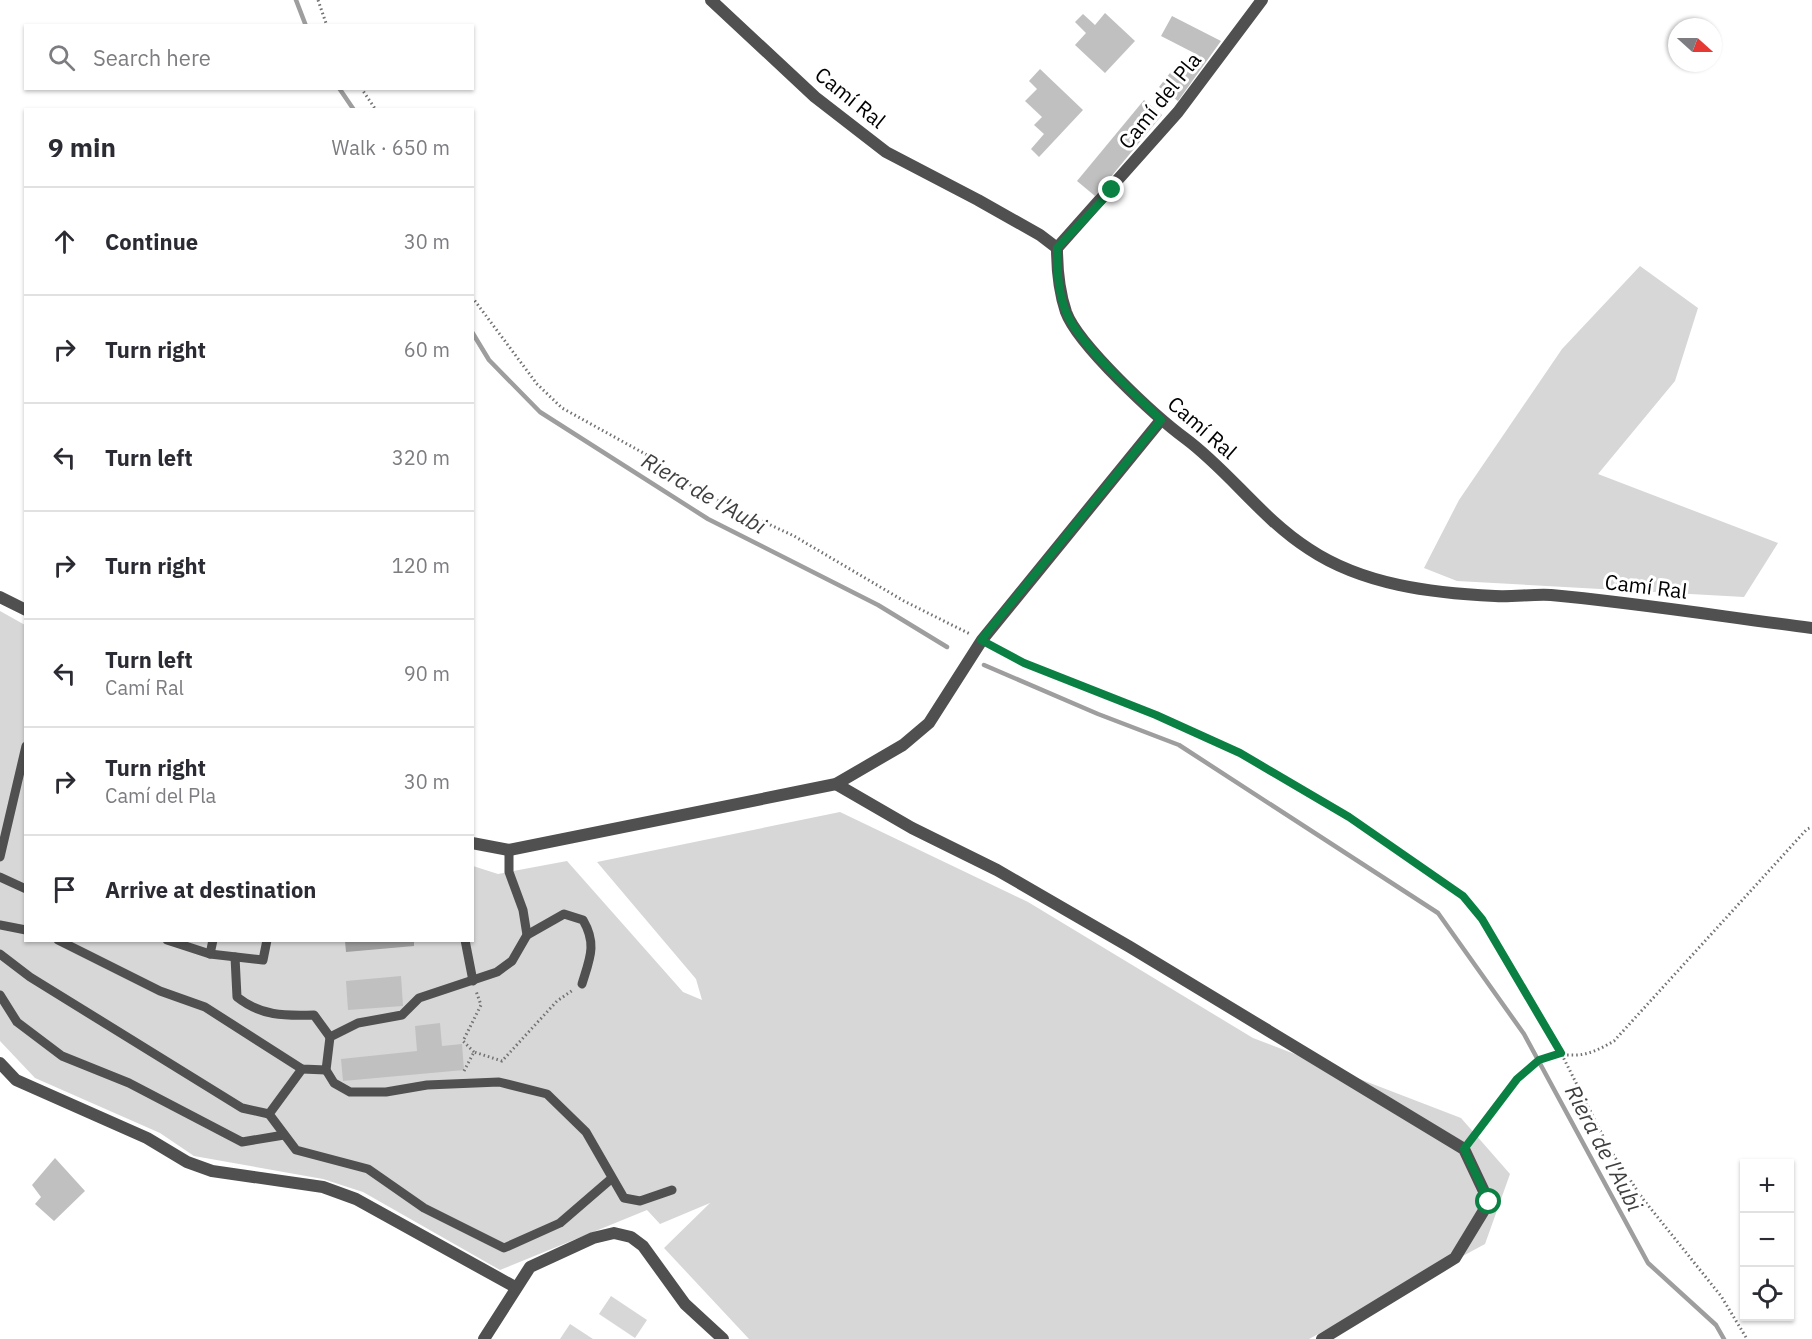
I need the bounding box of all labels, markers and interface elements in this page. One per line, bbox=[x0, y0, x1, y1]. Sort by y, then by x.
north arrow bbox=[1668, 18, 1722, 72]
search box bbox=[24, 24, 474, 90]
icon: search bbox=[45, 41, 78, 74]
text: Search here bbox=[93, 43, 211, 72]
street label: Camí del Pla bbox=[1112, 46, 1207, 155]
street label: Camí Ral bbox=[810, 60, 892, 134]
text: 9 min bbox=[48, 130, 116, 164]
text: Walk · 650 m bbox=[332, 134, 450, 161]
route end bbox=[1098, 176, 1124, 202]
icon: ahead bbox=[48, 225, 81, 258]
text: Continue bbox=[105, 227, 198, 256]
text: 30 m bbox=[404, 228, 450, 255]
icon: right bbox=[48, 333, 81, 366]
text: Turn right bbox=[105, 335, 206, 364]
text: 60 m bbox=[404, 336, 450, 363]
street label: Camí Ral bbox=[1162, 389, 1243, 465]
icon: left bbox=[48, 441, 81, 474]
text: Turn left bbox=[105, 443, 193, 472]
text: 320 m bbox=[392, 444, 450, 471]
water label: Riera de l'Aubi bbox=[637, 445, 772, 540]
icon: right bbox=[48, 549, 81, 582]
text: Turn right bbox=[105, 551, 206, 580]
text: 120 m bbox=[392, 552, 450, 579]
street label: Camí Ral bbox=[1603, 567, 1689, 605]
text: Turn left bbox=[105, 645, 193, 674]
icon: left bbox=[48, 657, 81, 690]
text: 90 m bbox=[404, 660, 450, 687]
text: Camí Ral bbox=[105, 674, 184, 701]
text: Turn right bbox=[105, 753, 206, 782]
icon: right bbox=[48, 765, 81, 798]
text: 30 m bbox=[404, 768, 450, 795]
text: Camí del Pla bbox=[105, 782, 216, 809]
icon: arrive bbox=[48, 873, 81, 906]
text: Arrive at destination bbox=[105, 875, 316, 904]
water label: Riera de l'Aubi bbox=[1559, 1080, 1650, 1216]
map controls bbox=[1740, 1159, 1794, 1321]
button: + bbox=[1740, 1159, 1794, 1213]
route start bbox=[1475, 1188, 1501, 1214]
button: − bbox=[1740, 1213, 1794, 1267]
button: locate bbox=[1740, 1267, 1794, 1321]

